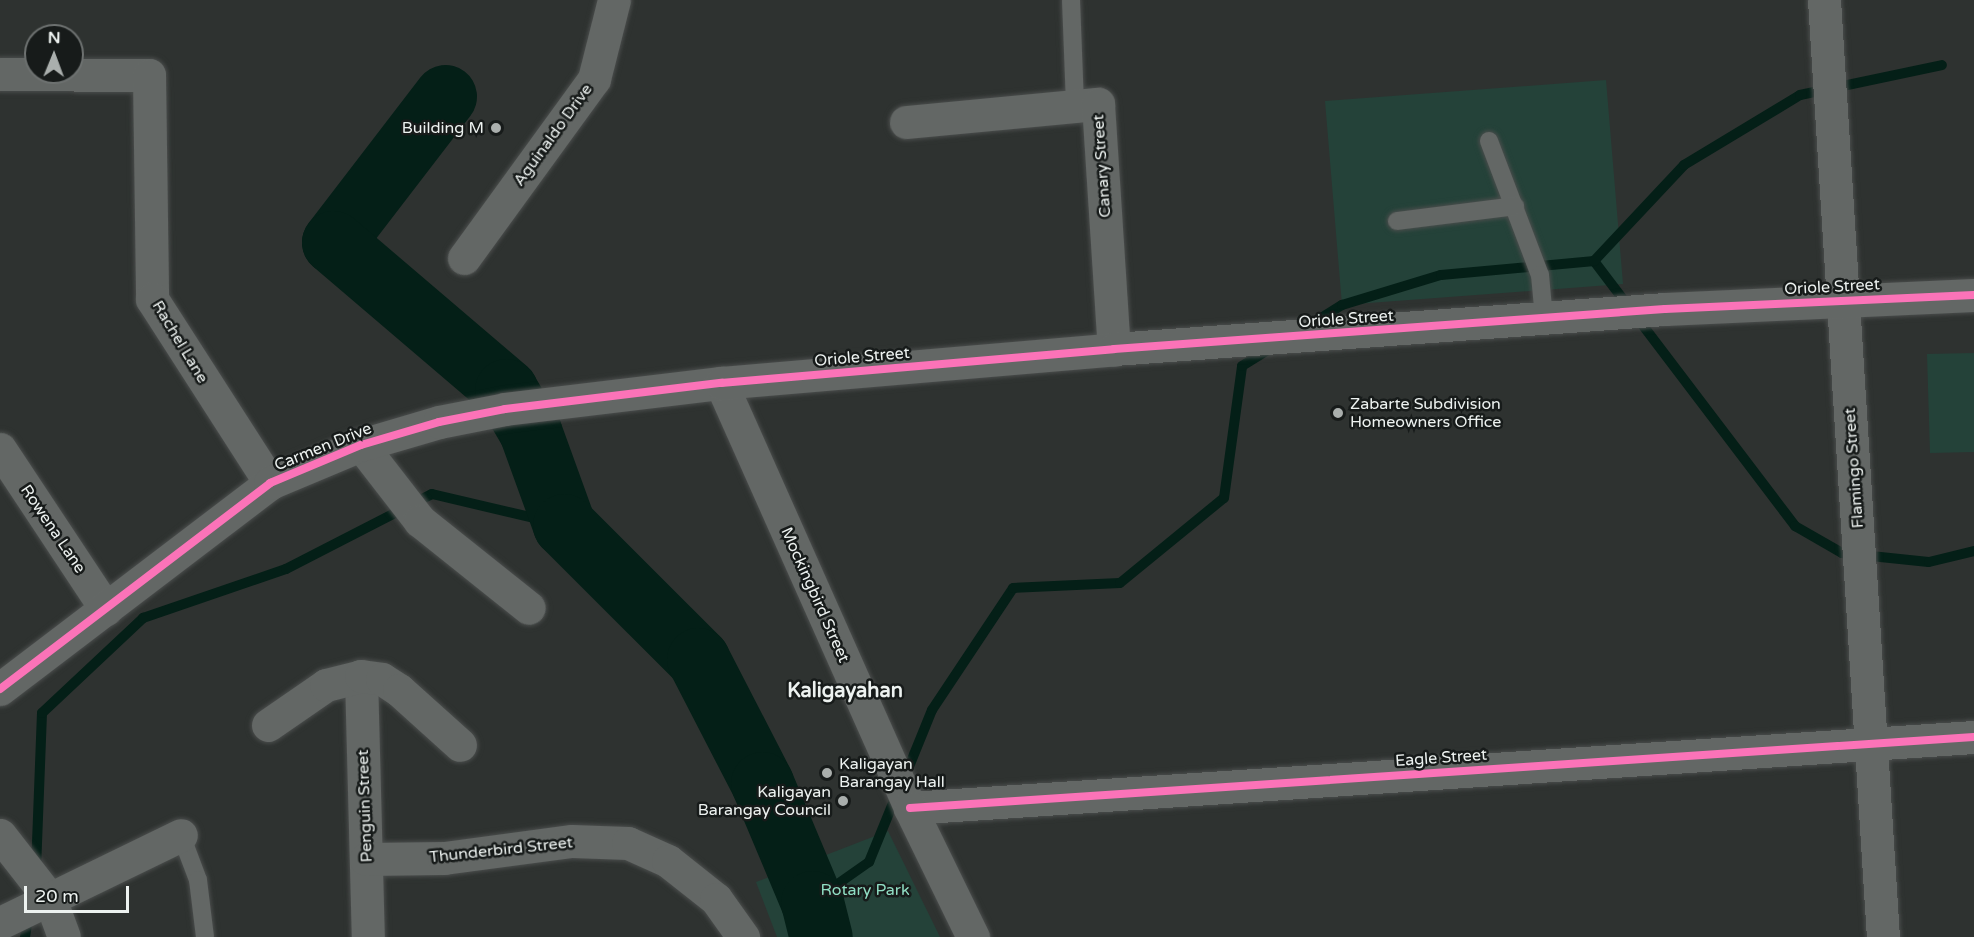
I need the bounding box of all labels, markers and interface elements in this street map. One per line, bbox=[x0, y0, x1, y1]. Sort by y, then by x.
north arrow bbox=[24, 24, 84, 84]
text: N bbox=[48, 28, 61, 48]
street label: Aguinaldo Drive bbox=[509, 80, 597, 190]
street label: Canary Street bbox=[1089, 114, 1115, 218]
place label: Building M bbox=[402, 118, 484, 138]
marker: Building M bbox=[489, 121, 503, 135]
street label: Oriole Street bbox=[1784, 275, 1880, 299]
street label: Rachel Lane bbox=[148, 297, 212, 387]
street label: Oriole Street bbox=[1298, 306, 1394, 332]
street label: Oriole Street bbox=[814, 343, 910, 371]
place label: Zabarte Subdivision Homeowners Office bbox=[1350, 394, 1501, 432]
marker: Zabarte Subdivision Homeowners Office bbox=[1331, 406, 1345, 420]
street label: Flamingo Street bbox=[1840, 407, 1868, 529]
street label: Carmen Drive bbox=[272, 419, 374, 475]
street label: Rowena Lane bbox=[16, 481, 90, 577]
street label: Mockingbird Street bbox=[777, 524, 853, 666]
district label: Kaligayahan bbox=[787, 679, 903, 703]
street label: Eagle Street bbox=[1394, 745, 1488, 771]
street label: Penguin Street bbox=[353, 749, 377, 863]
place label: Kaligayan Barangay Hall bbox=[839, 754, 945, 792]
marker: Kaligayan Barangay Hall bbox=[820, 766, 834, 780]
place label: Kaligayan Barangay Council bbox=[698, 782, 831, 820]
marker: Kaligayan Barangay Council bbox=[836, 794, 850, 808]
street label: Thunderbird Street bbox=[428, 833, 574, 867]
scale bar bbox=[27, 874, 132, 912]
park label: Rotary Park bbox=[820, 880, 910, 900]
text: 20 m bbox=[35, 885, 79, 907]

